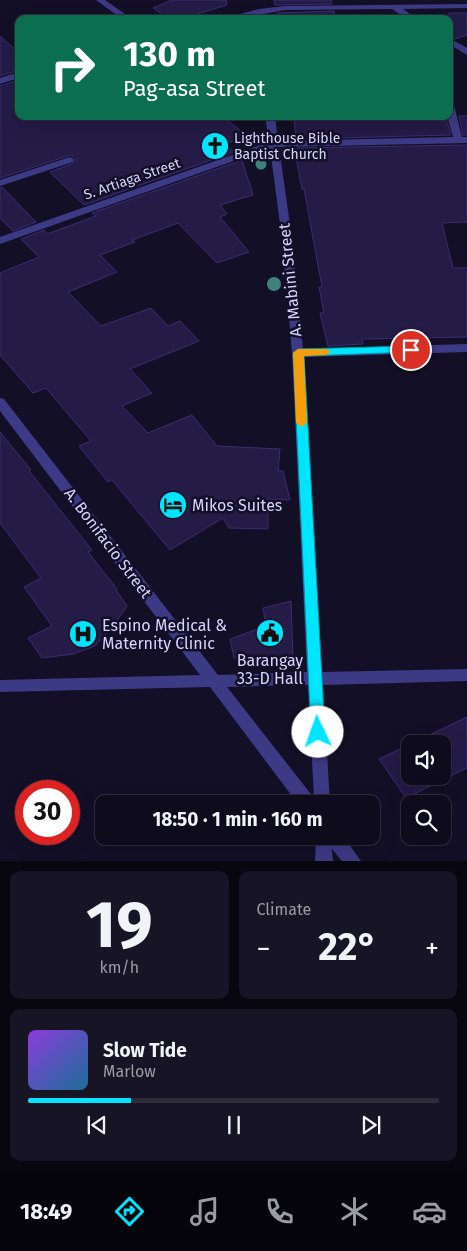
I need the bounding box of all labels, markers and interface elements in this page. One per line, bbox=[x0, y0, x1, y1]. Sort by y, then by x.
text: 130 m bbox=[123, 33, 216, 75]
icon: right bbox=[40, 35, 105, 100]
text: Pag-asa Street bbox=[123, 75, 265, 102]
place label: Lighthouse Bible Baptist Church bbox=[234, 130, 340, 163]
church icon: Lighthouse Bible Baptist Church bbox=[200, 131, 230, 161]
street label: S. Artiaga Street bbox=[82, 154, 183, 203]
street label: A. Mabini Street bbox=[275, 222, 305, 338]
pin bbox=[390, 329, 432, 371]
icon: arrive bbox=[397, 336, 425, 364]
street label: A. Bonifacio Street bbox=[60, 484, 156, 602]
hotel icon: Mikos Suites bbox=[158, 490, 188, 520]
place label: Mikos Suites bbox=[192, 496, 282, 515]
place label: Espino Medical & Maternity Clinic bbox=[102, 616, 227, 653]
public building icon: Barangay 33-D Hall bbox=[255, 618, 285, 648]
hospital icon: Espino Medical & Maternity Clinic bbox=[68, 619, 98, 649]
place label: Barangay 33-D Hall bbox=[237, 651, 303, 688]
position arrow bbox=[291, 705, 343, 757]
map controls bbox=[401, 735, 451, 845]
button: sound bbox=[401, 735, 451, 785]
speed limit sign: 30 bbox=[15, 780, 80, 845]
button: search bbox=[401, 795, 451, 845]
text: 18:50 · 1 min · 160 m bbox=[153, 808, 322, 831]
text: 19 bbox=[86, 886, 153, 964]
text: Climate bbox=[257, 900, 311, 919]
text: 22° bbox=[318, 924, 377, 970]
text: − bbox=[257, 932, 271, 965]
text: + bbox=[425, 932, 439, 965]
text: km/h bbox=[99, 958, 139, 977]
text: Slow Tide bbox=[103, 1039, 187, 1062]
text: Marlow bbox=[103, 1062, 156, 1081]
icon: previous bbox=[83, 1111, 111, 1139]
icon: pause bbox=[220, 1111, 248, 1139]
icon: next bbox=[357, 1111, 385, 1139]
icon: directions bbox=[112, 1194, 147, 1229]
icon: music bbox=[187, 1194, 222, 1229]
icon: phone bbox=[262, 1194, 297, 1229]
icon: climate bbox=[337, 1194, 372, 1229]
icon: car bbox=[412, 1194, 447, 1229]
text: 18:49 bbox=[20, 1198, 72, 1225]

